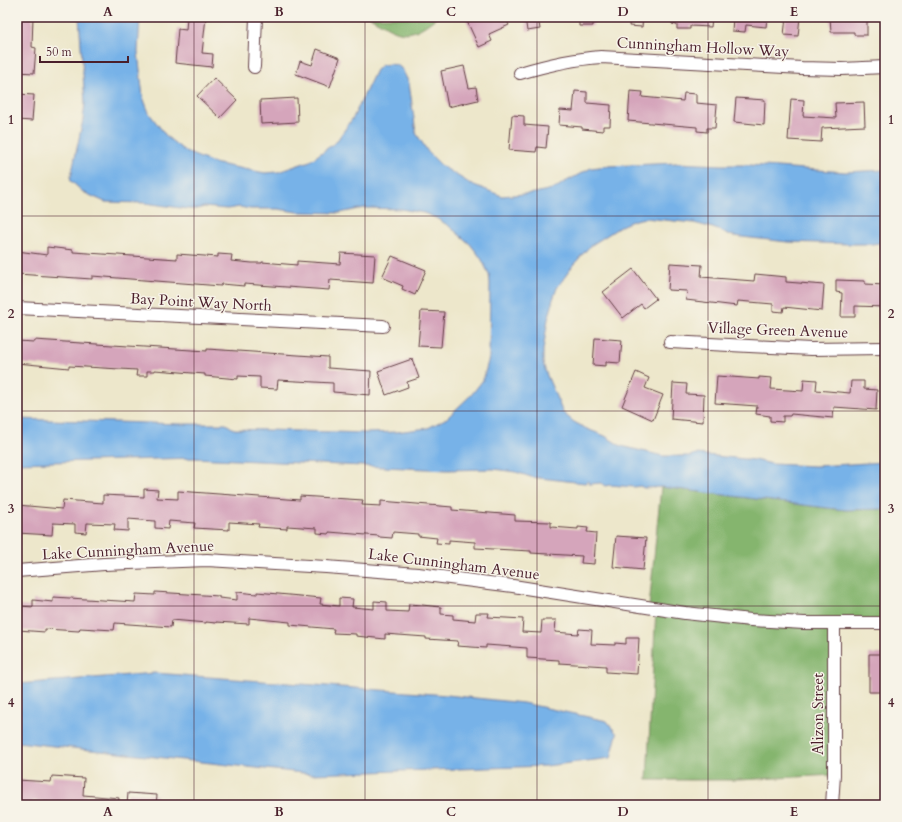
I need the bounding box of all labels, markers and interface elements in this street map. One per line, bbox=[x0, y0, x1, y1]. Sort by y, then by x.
text: A bbox=[103, 3, 113, 21]
text: B bbox=[274, 3, 284, 21]
text: C bbox=[446, 3, 456, 21]
text: D bbox=[617, 3, 629, 21]
text: E bbox=[790, 3, 798, 21]
street label: Cunningham Hollow Way bbox=[616, 32, 790, 62]
scale bar bbox=[40, 38, 128, 64]
text: 50 m bbox=[46, 44, 73, 60]
text: 1 bbox=[8, 111, 14, 129]
text: 1 bbox=[888, 111, 894, 129]
street label: Bay Point Way North bbox=[130, 288, 273, 316]
text: 2 bbox=[8, 305, 15, 323]
text: 2 bbox=[888, 305, 895, 323]
street label: Village Green Avenue bbox=[707, 318, 849, 342]
text: 3 bbox=[8, 500, 15, 518]
text: 3 bbox=[888, 500, 895, 518]
street label: Lake Cunningham Avenue bbox=[41, 535, 215, 564]
street label: Lake Cunningham Avenue bbox=[367, 544, 541, 584]
street label: Alizon Street bbox=[808, 673, 828, 755]
text: 4 bbox=[8, 694, 15, 712]
text: 4 bbox=[888, 694, 895, 712]
text: A bbox=[103, 803, 113, 821]
text: B bbox=[274, 803, 284, 821]
text: C bbox=[446, 803, 456, 821]
text: D bbox=[617, 803, 629, 821]
text: E bbox=[790, 803, 798, 821]

